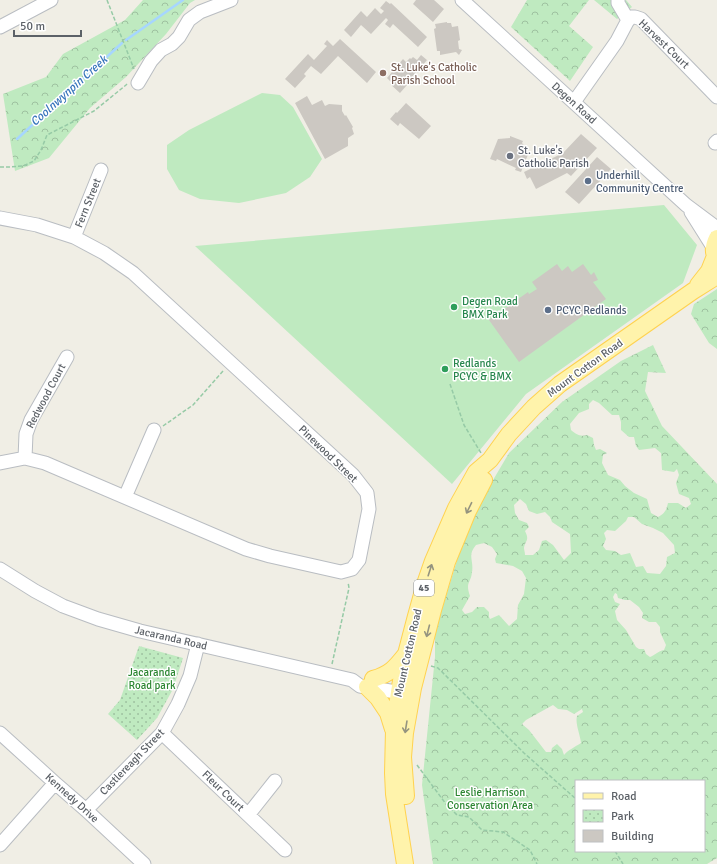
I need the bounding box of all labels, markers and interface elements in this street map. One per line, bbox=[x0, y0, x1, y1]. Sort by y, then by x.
scale bar bbox=[14, 12, 81, 38]
street label: Harvest Court bbox=[636, 17, 692, 71]
text: 50 m bbox=[20, 19, 45, 34]
water label: Coolnwynpin Creek bbox=[27, 52, 111, 130]
place label: St. Luke's Catholic Parish School bbox=[391, 61, 477, 87]
marker: St. Luke's Catholic Parish School bbox=[378, 68, 388, 78]
street label: Degen Road bbox=[549, 79, 599, 127]
place label: St. Luke's Catholic Parish bbox=[518, 144, 589, 170]
marker: St. Luke's Catholic Parish bbox=[505, 151, 515, 161]
place label: Underhill Community Centre bbox=[596, 169, 683, 195]
street label: Fern Street bbox=[72, 176, 104, 230]
marker: Underhill Community Centre bbox=[583, 176, 593, 186]
place label: Degen Road BMX Park bbox=[462, 295, 518, 321]
marker: Degen Road BMX Park bbox=[449, 302, 459, 312]
place label: PCYC Redlands bbox=[556, 304, 627, 317]
marker: PCYC Redlands bbox=[543, 305, 553, 315]
street label: Mount Cotton Road bbox=[545, 336, 626, 400]
place label: Redlands PCYC & BMX bbox=[453, 357, 512, 383]
street label: Redwood Court bbox=[23, 361, 69, 431]
marker: Redlands PCYC & BMX bbox=[440, 364, 450, 374]
street label: Pinewood Street bbox=[296, 423, 360, 485]
one-way arrow bbox=[465, 502, 472, 514]
one-way arrow bbox=[427, 563, 434, 576]
road number: 45 bbox=[414, 580, 434, 596]
street label: Mount Cotton Road bbox=[392, 607, 425, 698]
street label: Jacaranda Road bbox=[134, 623, 209, 653]
one-way arrow bbox=[423, 624, 431, 637]
park label: Jacaranda Road park bbox=[128, 666, 176, 692]
one-way arrow bbox=[402, 720, 410, 733]
street label: Castlereagh Street bbox=[97, 726, 167, 798]
street label: Fleur Court bbox=[199, 768, 247, 814]
street label: Kennedy Drive bbox=[43, 771, 101, 825]
legend bbox=[575, 780, 705, 852]
park label: Leslie Harrison Conservation Area bbox=[447, 786, 533, 812]
text: Road bbox=[611, 789, 637, 804]
text: Park bbox=[611, 809, 634, 824]
text: Building bbox=[611, 829, 654, 844]

